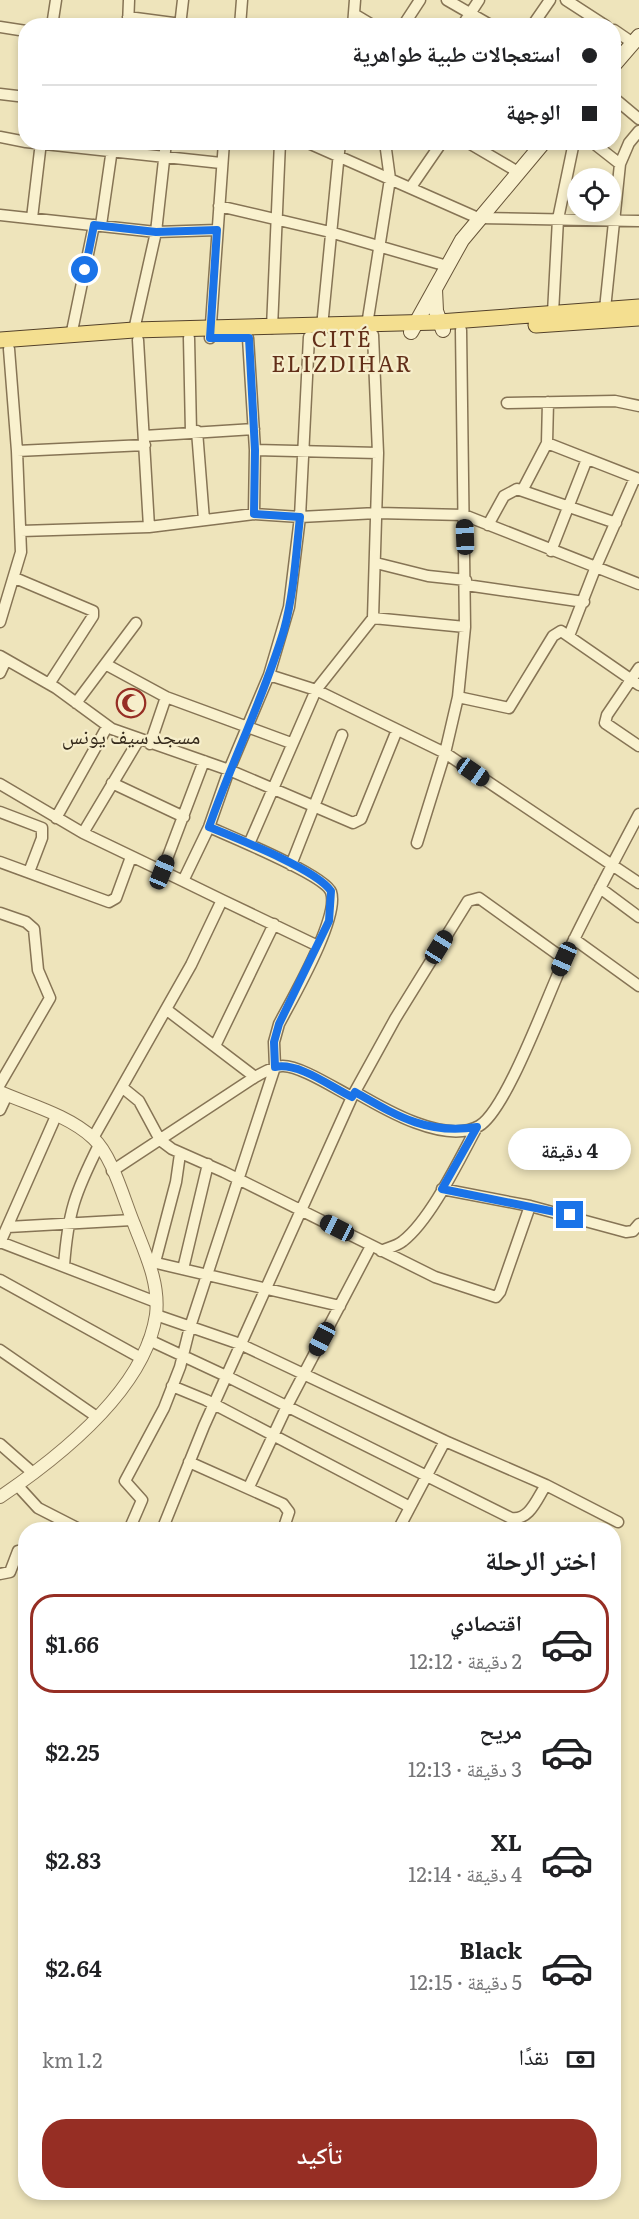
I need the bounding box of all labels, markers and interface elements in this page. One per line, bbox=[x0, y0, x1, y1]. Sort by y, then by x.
text: استعجالات طبية طواهرية bbox=[352, 36, 561, 69]
text: الوجهة bbox=[506, 94, 561, 127]
map controls bbox=[567, 168, 621, 222]
button: locate bbox=[567, 168, 621, 222]
route start bbox=[71, 256, 98, 283]
district label: CITÉ ELIZDIHAR bbox=[271, 321, 413, 379]
car bbox=[455, 519, 475, 555]
mosque icon: مسجد سيف يونس bbox=[115, 687, 147, 719]
place label: مسجد سيف يونس bbox=[62, 719, 200, 750]
car bbox=[453, 754, 493, 790]
car bbox=[147, 852, 177, 892]
car bbox=[422, 927, 456, 967]
car bbox=[548, 939, 580, 979]
callout: 4 دقيقة bbox=[508, 1128, 632, 1170]
text: 4 دقيقة bbox=[541, 1134, 598, 1164]
route end bbox=[556, 1201, 583, 1228]
car bbox=[317, 1212, 357, 1244]
car bbox=[306, 1319, 338, 1359]
text: اختر الرحلة bbox=[485, 1538, 597, 1578]
text: اقتصادي bbox=[450, 1605, 522, 1638]
icon: car bbox=[540, 1617, 594, 1671]
text: $1.66 bbox=[45, 1627, 99, 1660]
text: 2 دقيقة · 12:12 bbox=[409, 1645, 522, 1675]
text: مريح bbox=[479, 1713, 522, 1746]
icon: car bbox=[540, 1725, 594, 1779]
text: $2.25 bbox=[45, 1735, 100, 1768]
text: 3 دقيقة · 12:13 bbox=[408, 1753, 522, 1783]
text: XL bbox=[491, 1825, 522, 1858]
icon: car bbox=[540, 1833, 594, 1887]
text: $2.83 bbox=[45, 1843, 101, 1876]
text: 4 دقيقة · 12:14 bbox=[408, 1858, 522, 1888]
text: Black bbox=[460, 1933, 522, 1966]
icon: car bbox=[540, 1941, 594, 1995]
text: $2.64 bbox=[45, 1951, 102, 1984]
text: 5 دقيقة · 12:15 bbox=[409, 1966, 522, 1996]
text: نقدًا bbox=[519, 2039, 549, 2072]
icon: cash bbox=[564, 2043, 597, 2076]
text: 1.2 km bbox=[42, 2044, 102, 2074]
button: تأكيد bbox=[42, 2119, 597, 2188]

